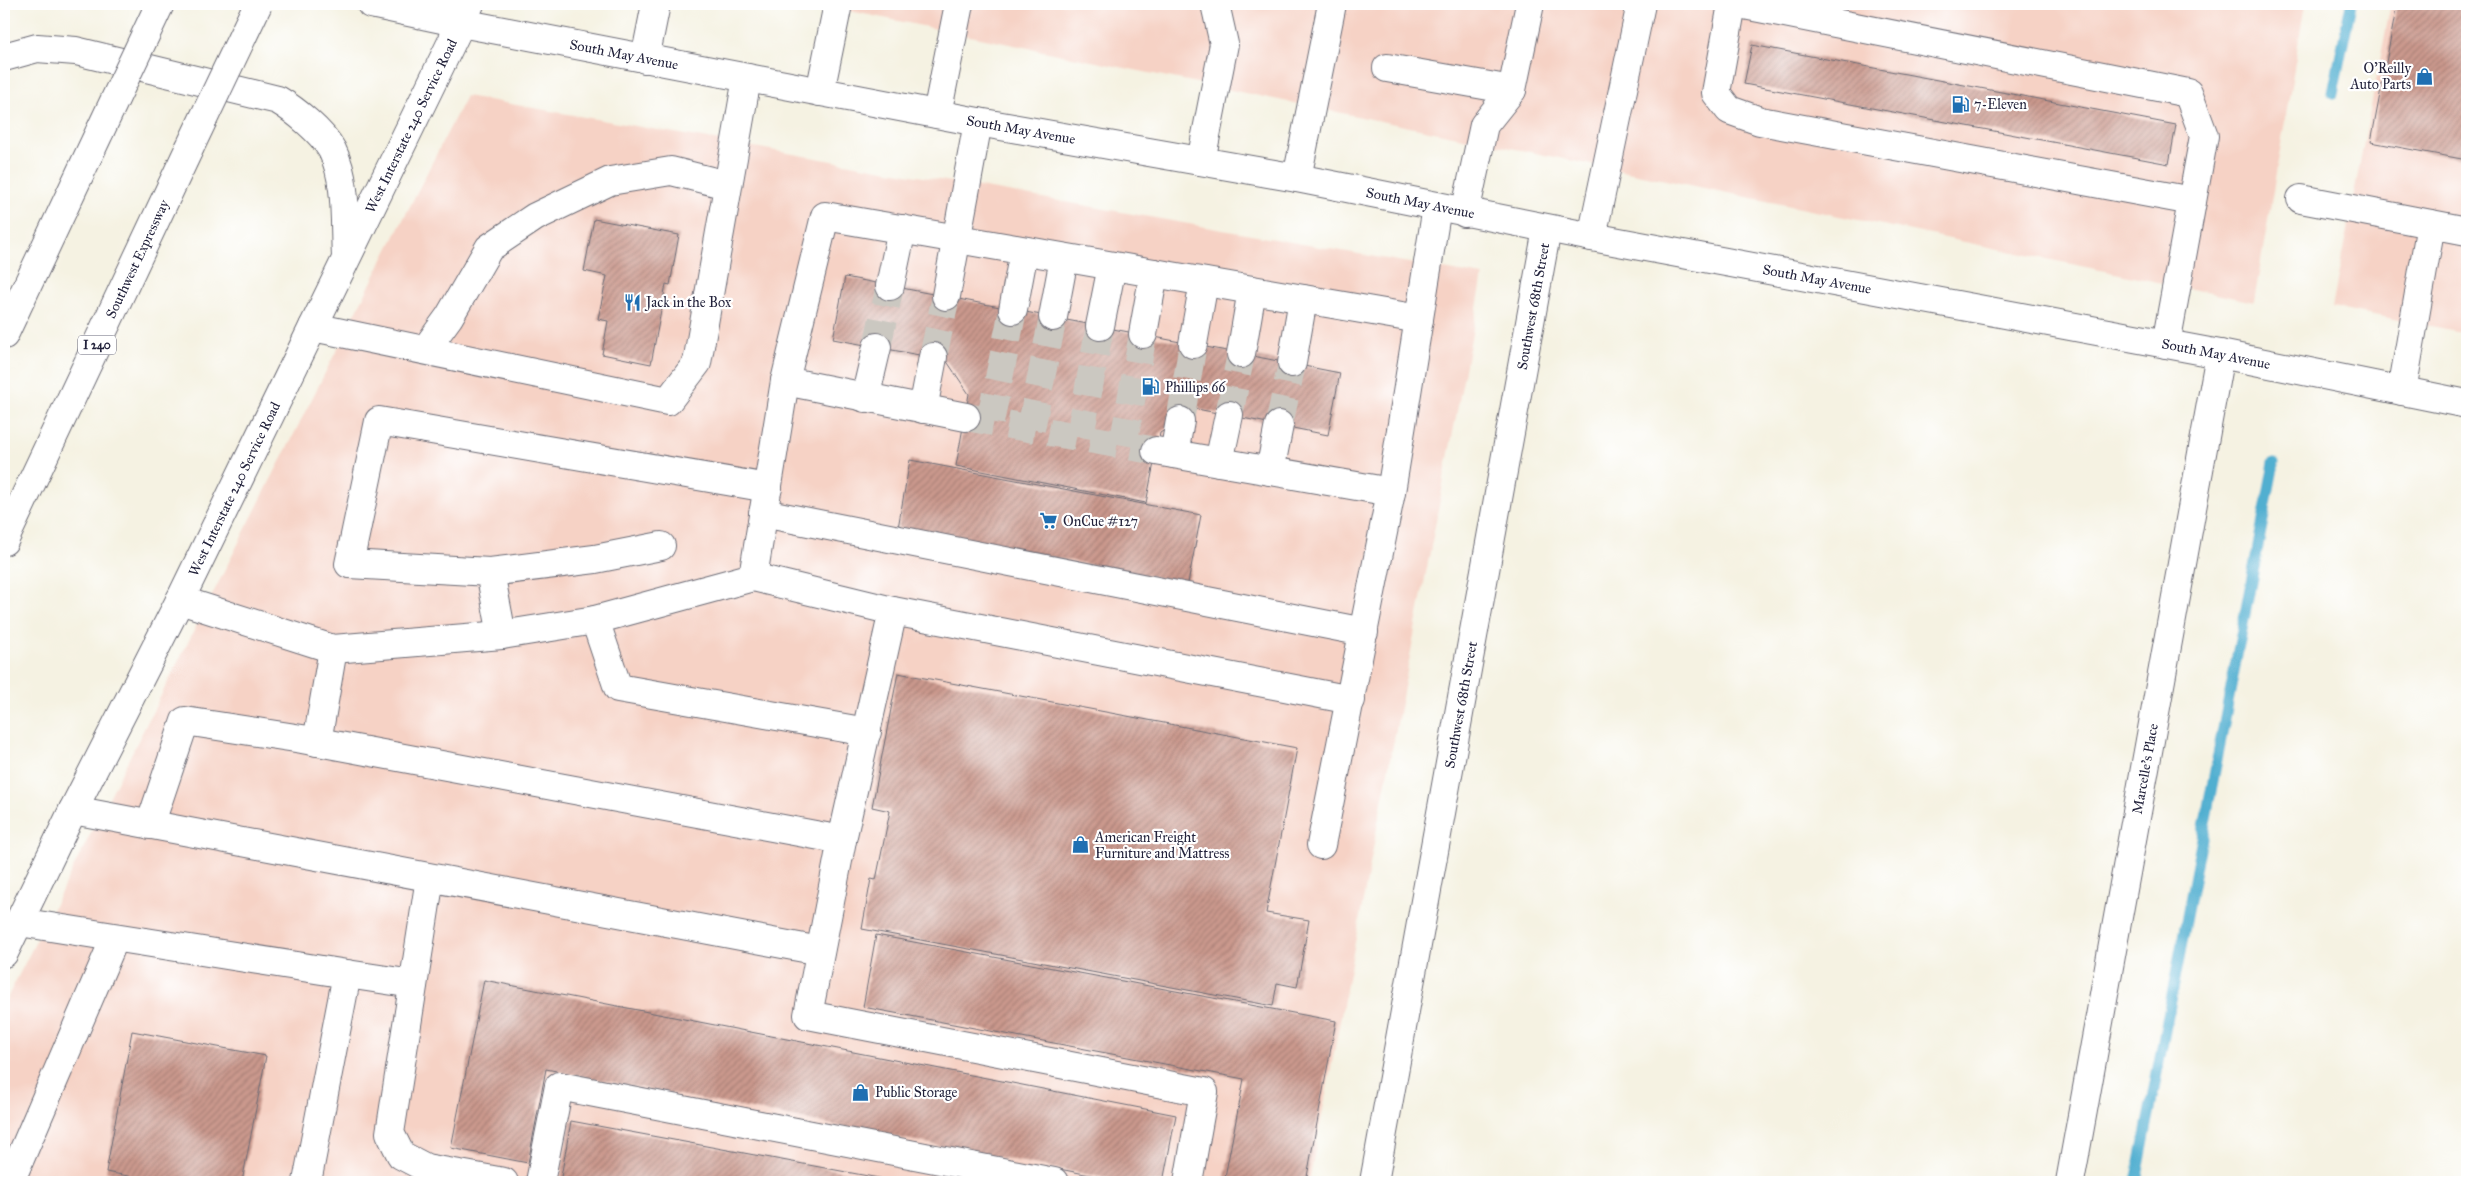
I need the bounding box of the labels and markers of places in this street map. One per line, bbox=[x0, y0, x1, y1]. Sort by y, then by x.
place label: O'Reilly Auto Parts bbox=[2349, 60, 2411, 93]
shop icon: O'Reilly Auto Parts bbox=[2415, 66, 2435, 86]
fuel station icon: 7-Eleven bbox=[1950, 94, 1970, 114]
place label: 7-Eleven bbox=[1974, 96, 2027, 113]
restaurant icon: Jack in the Box bbox=[622, 292, 642, 312]
place label: Jack in the Box bbox=[644, 294, 732, 312]
fuel station icon: Phillips 66 bbox=[1141, 377, 1161, 397]
place label: Phillips 66 bbox=[1165, 379, 1226, 396]
supermarket icon: OnCue #127 bbox=[1039, 511, 1059, 531]
place label: OnCue #127 bbox=[1063, 513, 1138, 530]
place label: American Freight Furniture and Mattress bbox=[1094, 829, 1229, 862]
shop icon: American Freight Furniture and Mattress bbox=[1071, 835, 1091, 855]
shop icon: Public Storage bbox=[851, 1082, 871, 1102]
place label: Public Storage bbox=[875, 1084, 958, 1101]

